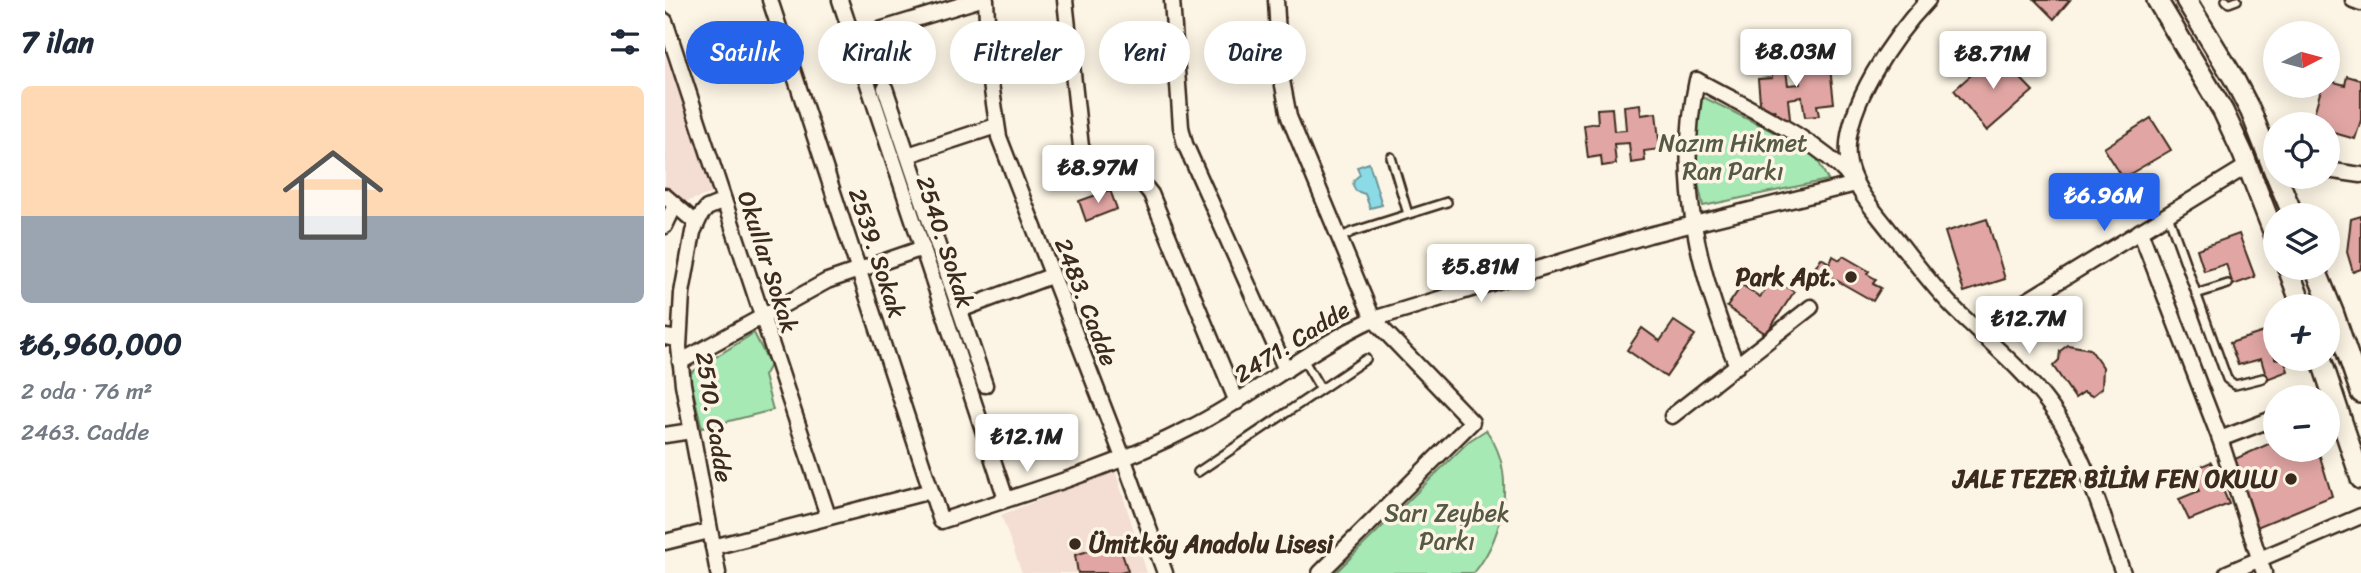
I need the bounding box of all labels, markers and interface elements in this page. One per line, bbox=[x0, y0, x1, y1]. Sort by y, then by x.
text: 7 ilan bbox=[21, 15, 94, 69]
chip: Satılık bbox=[686, 21, 804, 84]
chip: Kiralık bbox=[818, 21, 936, 84]
chip: Filtreler bbox=[950, 21, 1085, 84]
chip: Yeni bbox=[1099, 21, 1190, 84]
chip: Daire bbox=[1204, 21, 1306, 84]
north arrow bbox=[2263, 21, 2340, 98]
map controls bbox=[2263, 21, 2340, 462]
icon: filters bbox=[606, 23, 644, 61]
pin: ₺8.03M bbox=[1739, 29, 1853, 89]
text: ₺8.03M bbox=[1756, 31, 1836, 72]
pin: ₺8.71M bbox=[1936, 32, 2050, 91]
text: ₺8.71M bbox=[1955, 33, 2031, 74]
button: locate bbox=[2263, 112, 2340, 189]
park label: Nazım Hikmet Ran Parkı bbox=[1659, 122, 1808, 192]
icon: home bbox=[270, 132, 396, 258]
pin: ₺8.97M bbox=[1041, 146, 1155, 205]
text: ₺8.97M bbox=[1058, 147, 1138, 188]
street label: 2540. Sokak bbox=[904, 170, 986, 314]
pin: ₺6.96M bbox=[2047, 174, 2161, 233]
text: ₺6.96M bbox=[2065, 175, 2143, 216]
street label: 2539. Sokak bbox=[836, 182, 918, 324]
street label: Okullar Sokak bbox=[725, 185, 811, 339]
button: layers bbox=[2263, 203, 2340, 280]
street label: 2483. Cadde bbox=[1042, 232, 1130, 372]
pin: ₺5.81M bbox=[1424, 244, 1538, 304]
text: ₺5.81M bbox=[1443, 246, 1519, 287]
place label: Park Apt. bbox=[1735, 256, 1837, 298]
marker: Park Apt. bbox=[1843, 269, 1859, 285]
street label: 2471. Cadde bbox=[1225, 289, 1359, 395]
button: + bbox=[2263, 294, 2340, 371]
pin: ₺12.7M bbox=[1972, 296, 2086, 356]
text: ₺12.7M bbox=[1992, 298, 2066, 339]
text: ₺6,960,000 bbox=[21, 317, 182, 371]
street label: 2510. Cadde bbox=[683, 348, 745, 486]
text: 2 oda · 76 m² bbox=[21, 371, 153, 412]
button: − bbox=[2263, 385, 2340, 462]
text: 2463. Cadde bbox=[21, 412, 149, 453]
pin: ₺12.1M bbox=[970, 414, 1084, 474]
text: ₺12.1M bbox=[991, 416, 1063, 457]
place label: JALE TEZER BİLİM FEN OKULU bbox=[1951, 458, 2278, 500]
marker: JALE TEZER BİLİM FEN OKULU bbox=[2283, 471, 2299, 487]
park label: Sarı Zeybek Parkı bbox=[1384, 492, 1510, 562]
place label: Ümitköy Anadolu Lisesi bbox=[1089, 523, 1335, 565]
marker: Ümitköy Anadolu Lisesi bbox=[1067, 536, 1083, 552]

